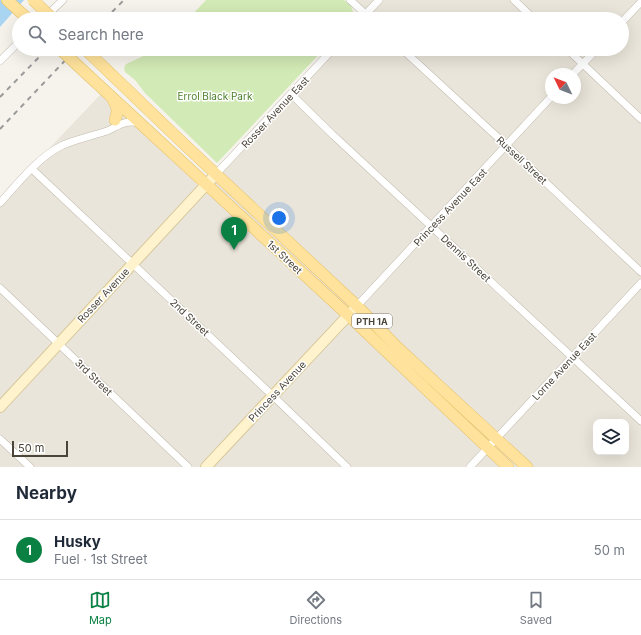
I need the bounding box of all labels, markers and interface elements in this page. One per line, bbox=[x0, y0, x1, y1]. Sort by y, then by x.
search box bbox=[12, 12, 629, 56]
icon: search bbox=[26, 23, 48, 45]
text: Search here bbox=[58, 25, 144, 44]
north arrow bbox=[545, 68, 581, 104]
street label: Rosser Avenue East bbox=[239, 73, 312, 150]
park label: Errol Black Park bbox=[178, 90, 253, 102]
street label: Russell Street bbox=[494, 134, 550, 187]
street label: Princess Avenue East bbox=[411, 165, 490, 248]
your location bbox=[269, 208, 289, 228]
pin: 1 bbox=[221, 217, 247, 250]
street label: Dennis Street bbox=[439, 232, 494, 285]
street label: 1st Street bbox=[265, 238, 306, 277]
street label: Rosser Avenue bbox=[75, 265, 131, 325]
street label: 2nd Street bbox=[168, 296, 213, 339]
road number: PTH 1A bbox=[352, 314, 392, 328]
street label: Lorne Avenue East bbox=[530, 329, 599, 402]
street label: 3rd Street bbox=[73, 356, 116, 398]
street label: Princess Avenue bbox=[246, 358, 308, 424]
map controls bbox=[593, 419, 629, 455]
button: layers bbox=[593, 419, 629, 455]
scale bar bbox=[12, 439, 68, 458]
text: 50 m bbox=[18, 441, 44, 455]
text: Nearby bbox=[16, 483, 77, 503]
text: Husky bbox=[54, 532, 101, 551]
text: 1 bbox=[26, 542, 32, 558]
text: 50 m bbox=[594, 542, 625, 558]
text: Fuel · 1st Street bbox=[54, 551, 147, 567]
tab: Map bbox=[89, 589, 112, 627]
tab: Directions bbox=[290, 589, 342, 627]
tab: Saved bbox=[520, 589, 552, 627]

